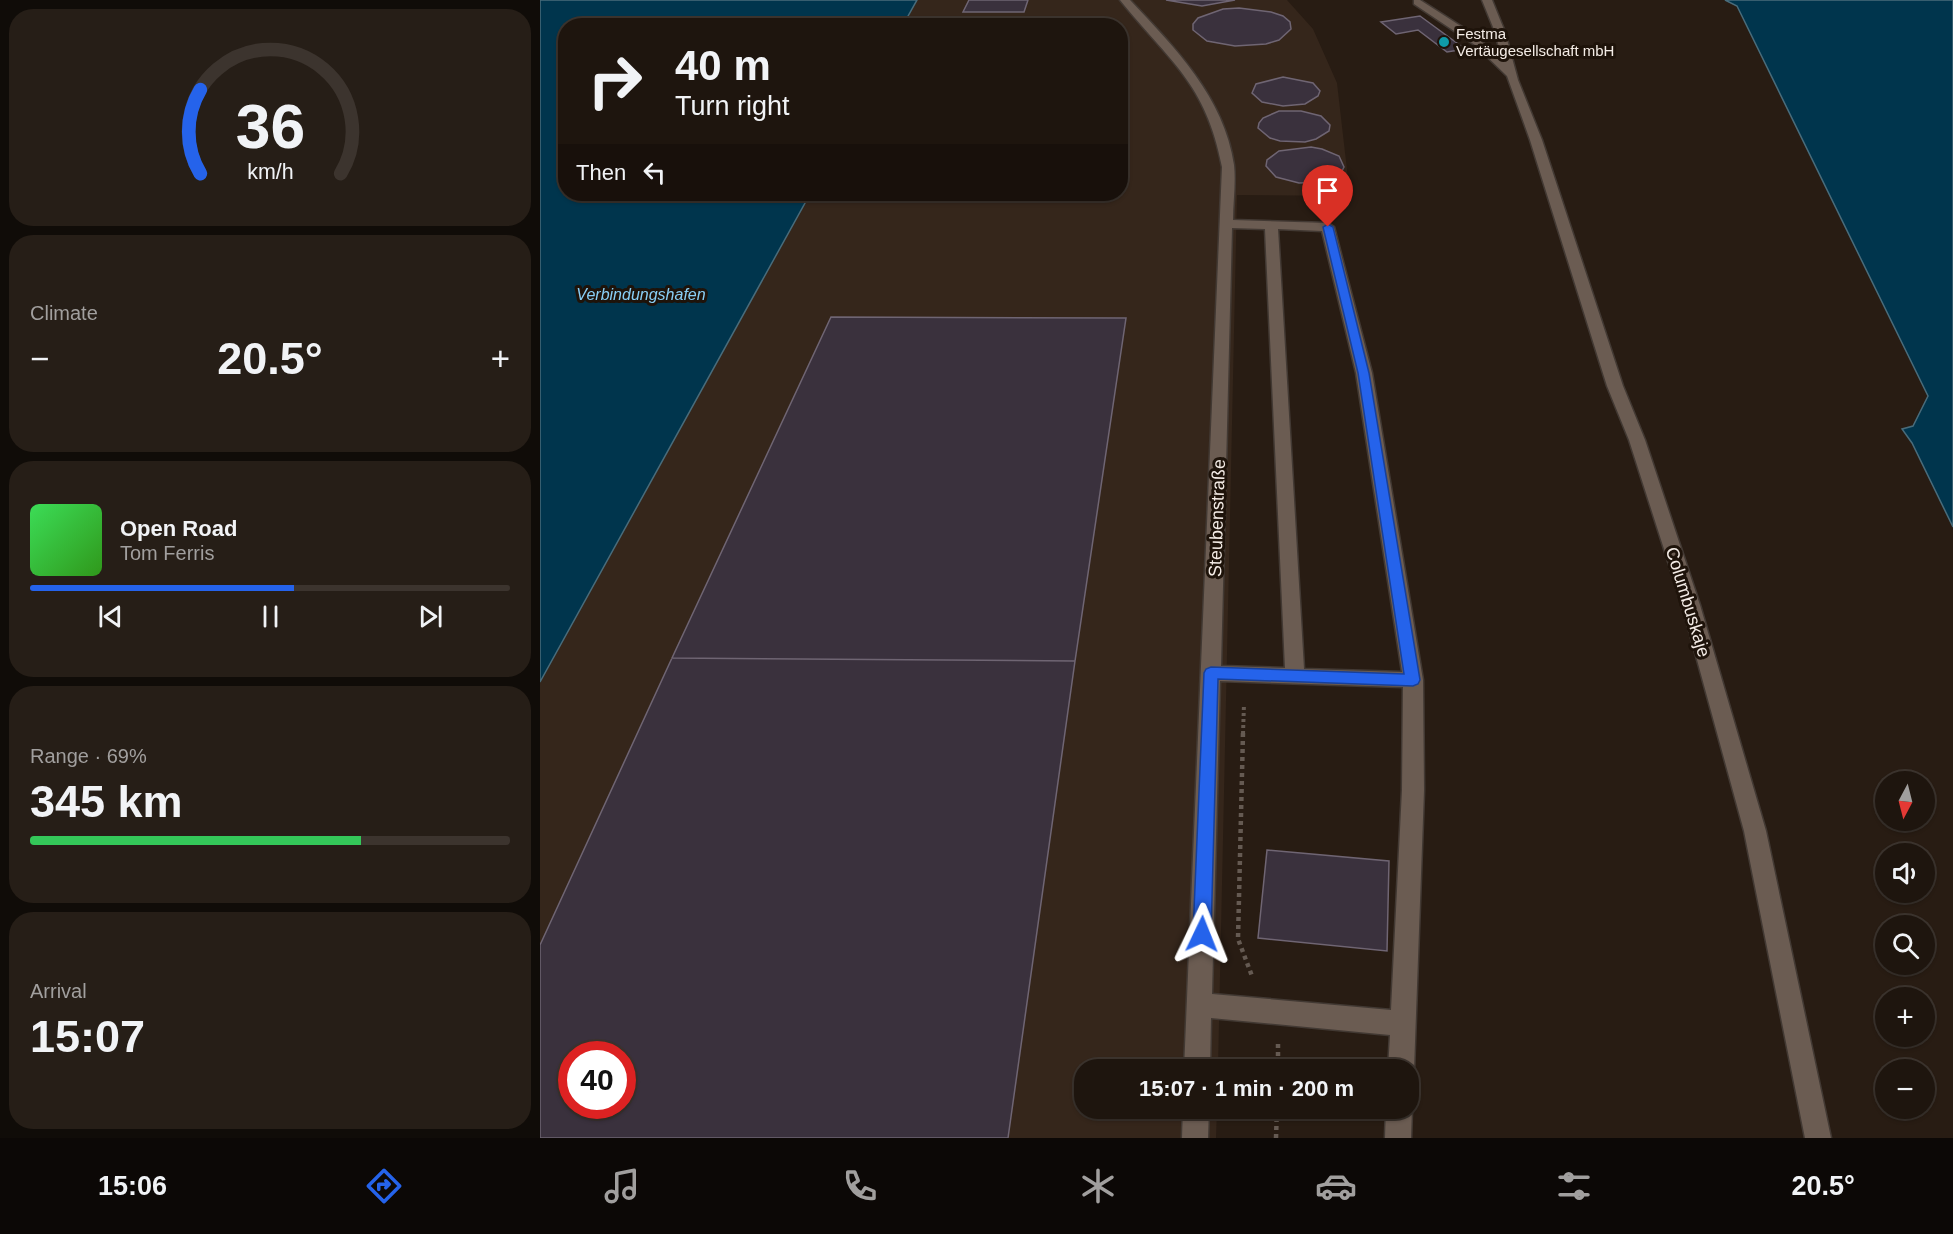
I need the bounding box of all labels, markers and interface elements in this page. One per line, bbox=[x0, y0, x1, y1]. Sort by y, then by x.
place label: Festma Vertäugesellschaft mbH bbox=[1456, 25, 1614, 59]
marker: Festma Vertäugesellschaft mbH bbox=[1437, 35, 1451, 49]
icon: right bbox=[576, 42, 654, 120]
text: 40 m bbox=[675, 42, 771, 89]
text: Turn right bbox=[675, 91, 790, 121]
text: 36 bbox=[235, 93, 305, 162]
icon: left bbox=[638, 156, 671, 189]
text: Then bbox=[576, 160, 626, 185]
text: km/h bbox=[247, 161, 293, 185]
pin bbox=[1302, 165, 1353, 227]
icon: arrive bbox=[1311, 174, 1344, 207]
water label: Verbindungshafen bbox=[576, 286, 706, 303]
text: Climate bbox=[30, 302, 98, 324]
text: 20.5° bbox=[217, 333, 323, 384]
text: − bbox=[30, 340, 49, 377]
text: + bbox=[491, 340, 510, 377]
street label: Steubenstraße bbox=[1205, 459, 1229, 577]
text: Open Road bbox=[120, 516, 237, 541]
text: Tom Ferris bbox=[120, 542, 214, 564]
street label: Columbuskaje bbox=[1662, 545, 1714, 659]
icon: previous bbox=[94, 600, 127, 633]
icon: pause bbox=[254, 600, 287, 633]
icon: next bbox=[414, 600, 447, 633]
text: Range · 69% bbox=[30, 745, 147, 767]
north arrow bbox=[1875, 771, 1935, 831]
map controls bbox=[1875, 771, 1935, 1119]
text: 345 km bbox=[30, 776, 183, 827]
button: sound bbox=[1875, 843, 1935, 903]
position arrow bbox=[1170, 902, 1234, 966]
button: search bbox=[1875, 915, 1935, 975]
text: Arrival bbox=[30, 980, 87, 1002]
button: + bbox=[1875, 987, 1935, 1047]
text: 15:07 bbox=[30, 1011, 145, 1062]
speed limit sign: 40 bbox=[558, 1041, 636, 1119]
button: − bbox=[1875, 1059, 1935, 1119]
text: 15:07 · 1 min · 200 m bbox=[1139, 1076, 1354, 1101]
icon: directions bbox=[363, 1165, 405, 1207]
icon: music bbox=[601, 1165, 643, 1207]
icon: phone bbox=[839, 1165, 881, 1207]
icon: climate bbox=[1077, 1165, 1119, 1207]
icon: car bbox=[1315, 1165, 1357, 1207]
icon: filters bbox=[1553, 1165, 1595, 1207]
text: 15:06 bbox=[98, 1171, 167, 1201]
text: 20.5° bbox=[1792, 1171, 1855, 1201]

